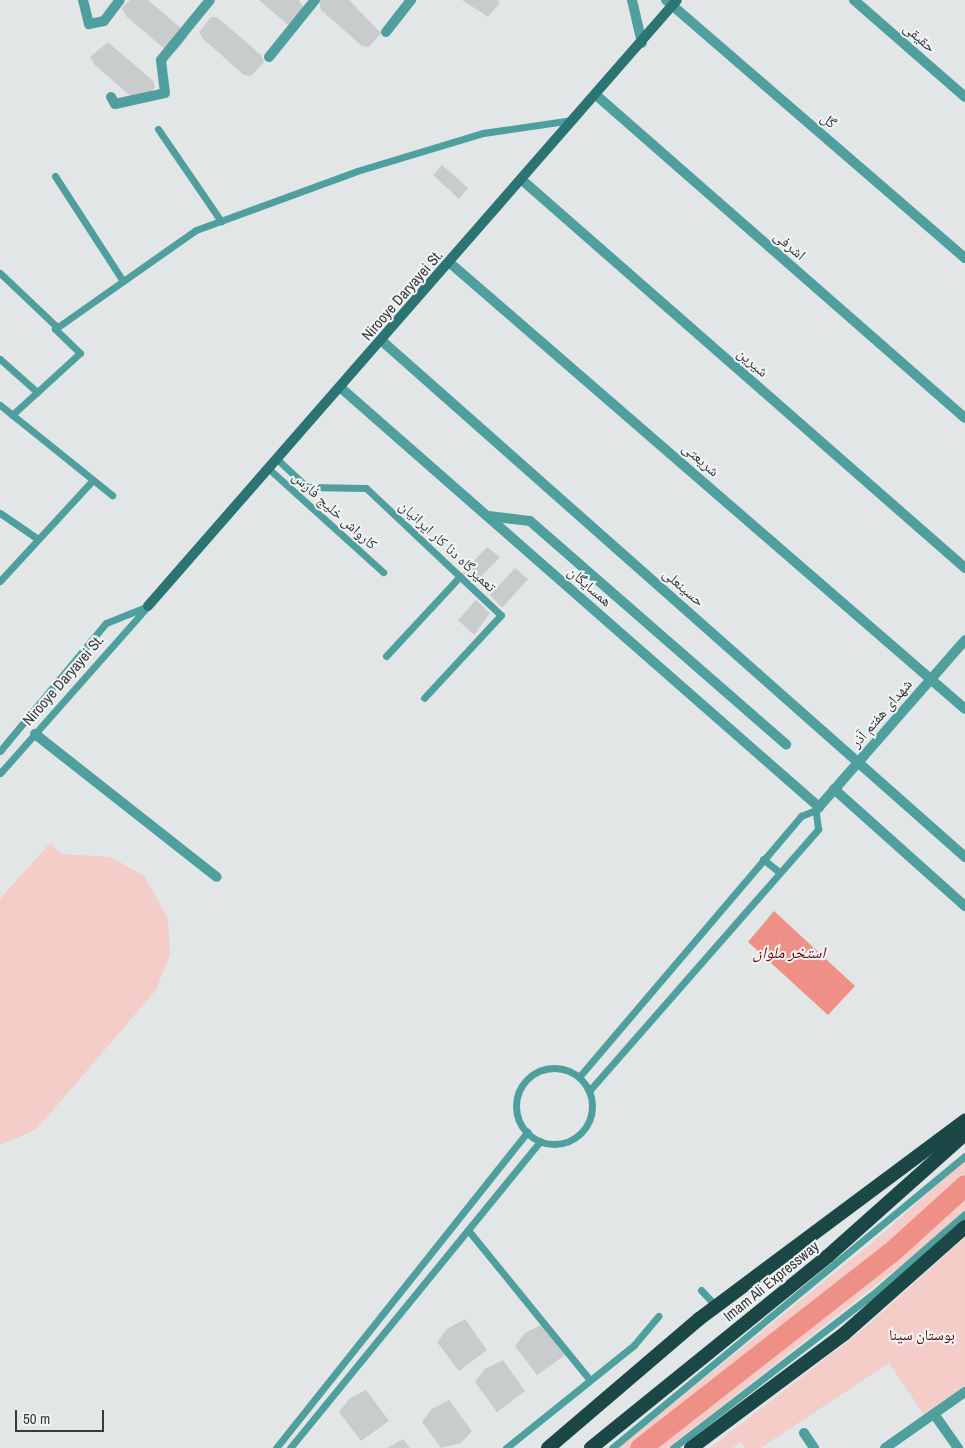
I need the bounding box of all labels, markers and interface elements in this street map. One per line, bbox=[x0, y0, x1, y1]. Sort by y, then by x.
street label: حقیقی bbox=[900, 18, 940, 56]
street label: گل bbox=[817, 108, 841, 132]
street label: اشرفی bbox=[770, 226, 810, 264]
street label: Nirooye Daryayei St. bbox=[358, 246, 446, 344]
street label: شیرین bbox=[734, 344, 772, 380]
street label: شریعتی bbox=[679, 438, 723, 480]
street label: کارواش خلیج فارس bbox=[289, 467, 381, 553]
street label: تعمیرگاه دنا کار ایرانیان bbox=[396, 497, 500, 595]
street label: همسایگان bbox=[564, 562, 616, 610]
street label: حسینعلی bbox=[659, 564, 709, 610]
street label: Nirooye Daryayei St. bbox=[19, 631, 107, 729]
street label: شهدای هفتم آذر bbox=[846, 675, 916, 751]
water label: استخر ملوان bbox=[753, 942, 825, 962]
street label: Imam Ali Expressway bbox=[719, 1237, 823, 1325]
park label: بوستان سینا bbox=[889, 1326, 955, 1344]
scale bar bbox=[18, 1400, 106, 1432]
text: 50 m bbox=[23, 1408, 50, 1429]

